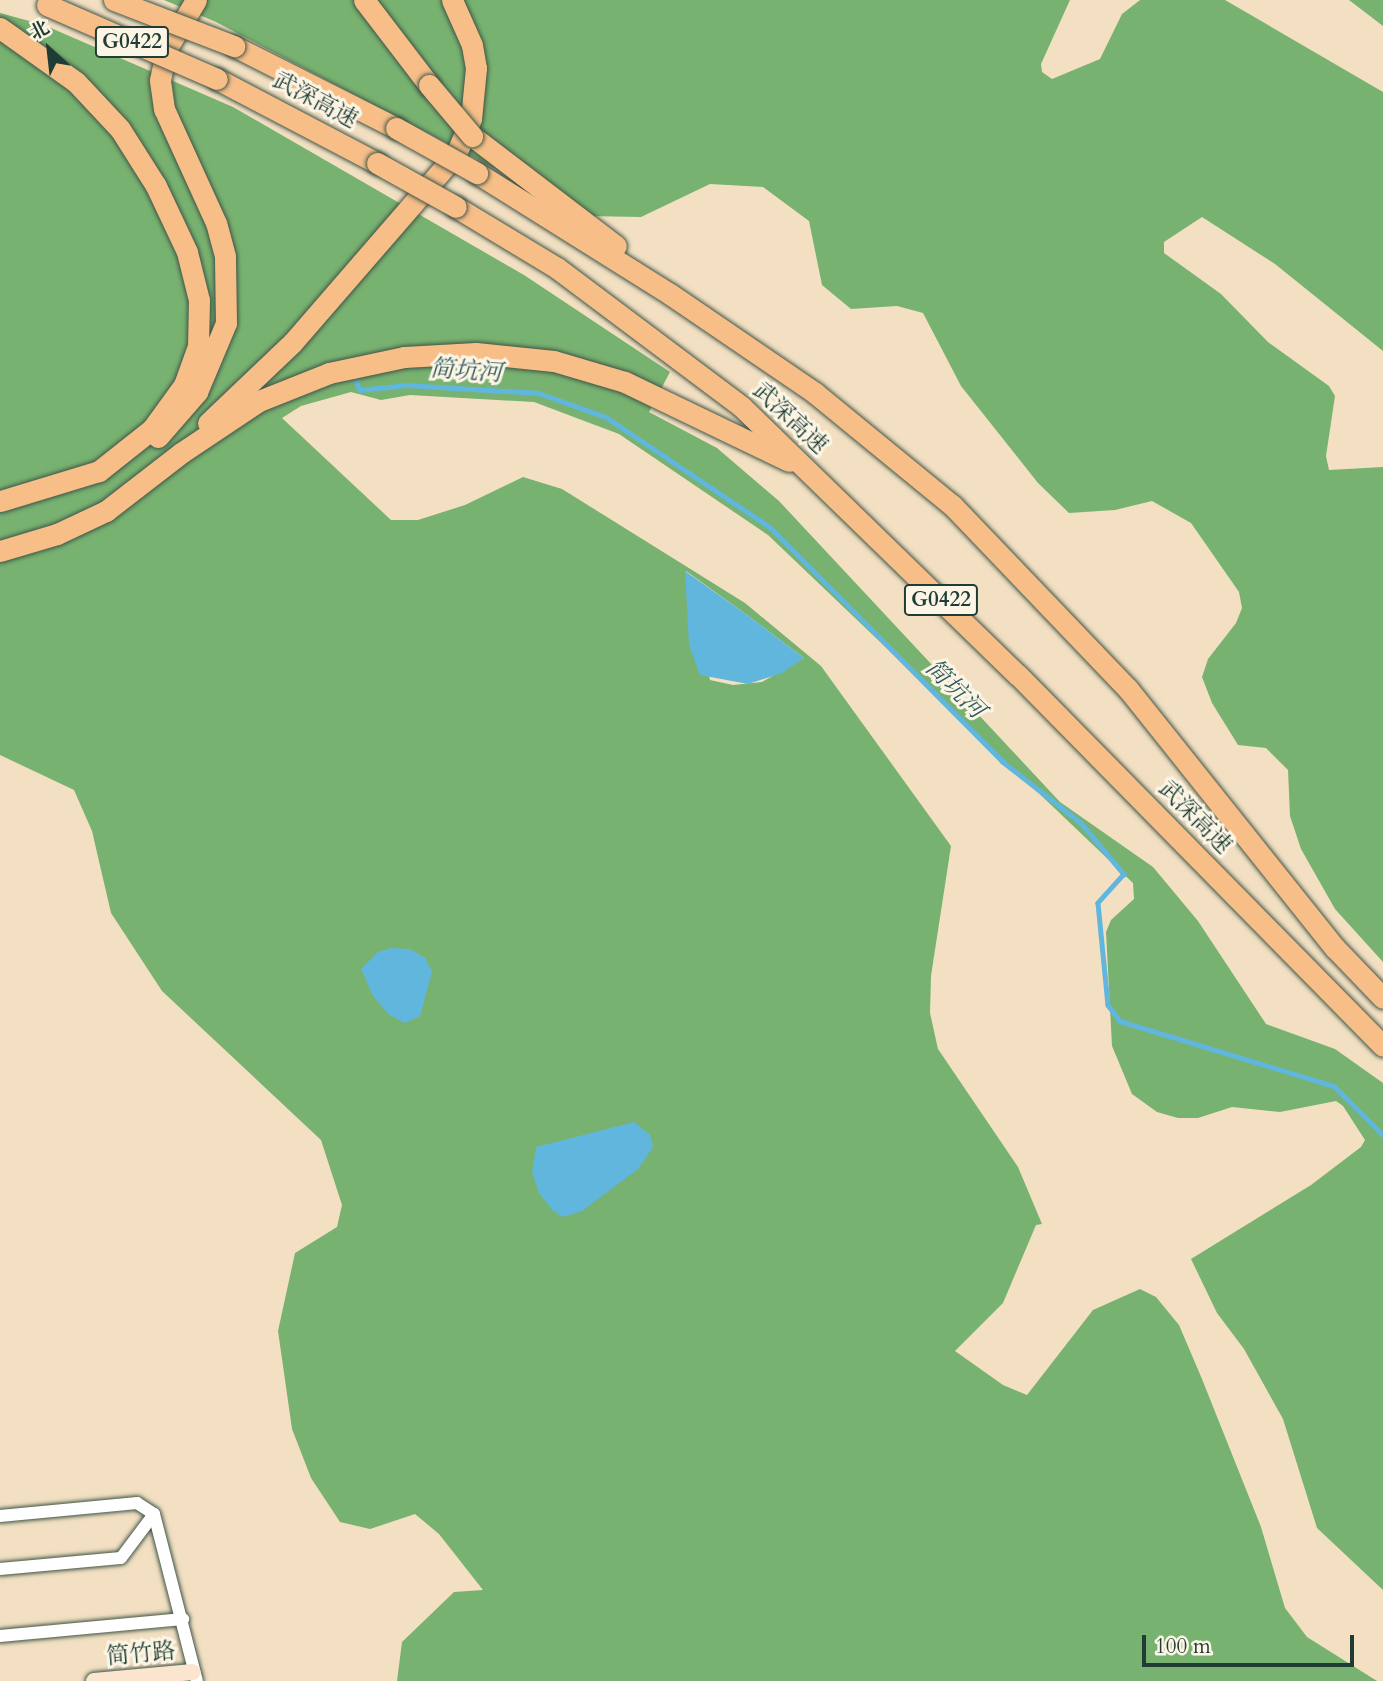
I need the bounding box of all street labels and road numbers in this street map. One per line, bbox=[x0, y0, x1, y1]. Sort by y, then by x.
road number: G0422 bbox=[94, 24, 170, 60]
street label: 武深高速 bbox=[268, 66, 362, 134]
street label: 武深高速 bbox=[747, 377, 833, 459]
road number: G0422 bbox=[902, 582, 979, 618]
street label: 武深高速 bbox=[1153, 775, 1237, 859]
street label: 简竹路 bbox=[105, 1637, 177, 1671]

